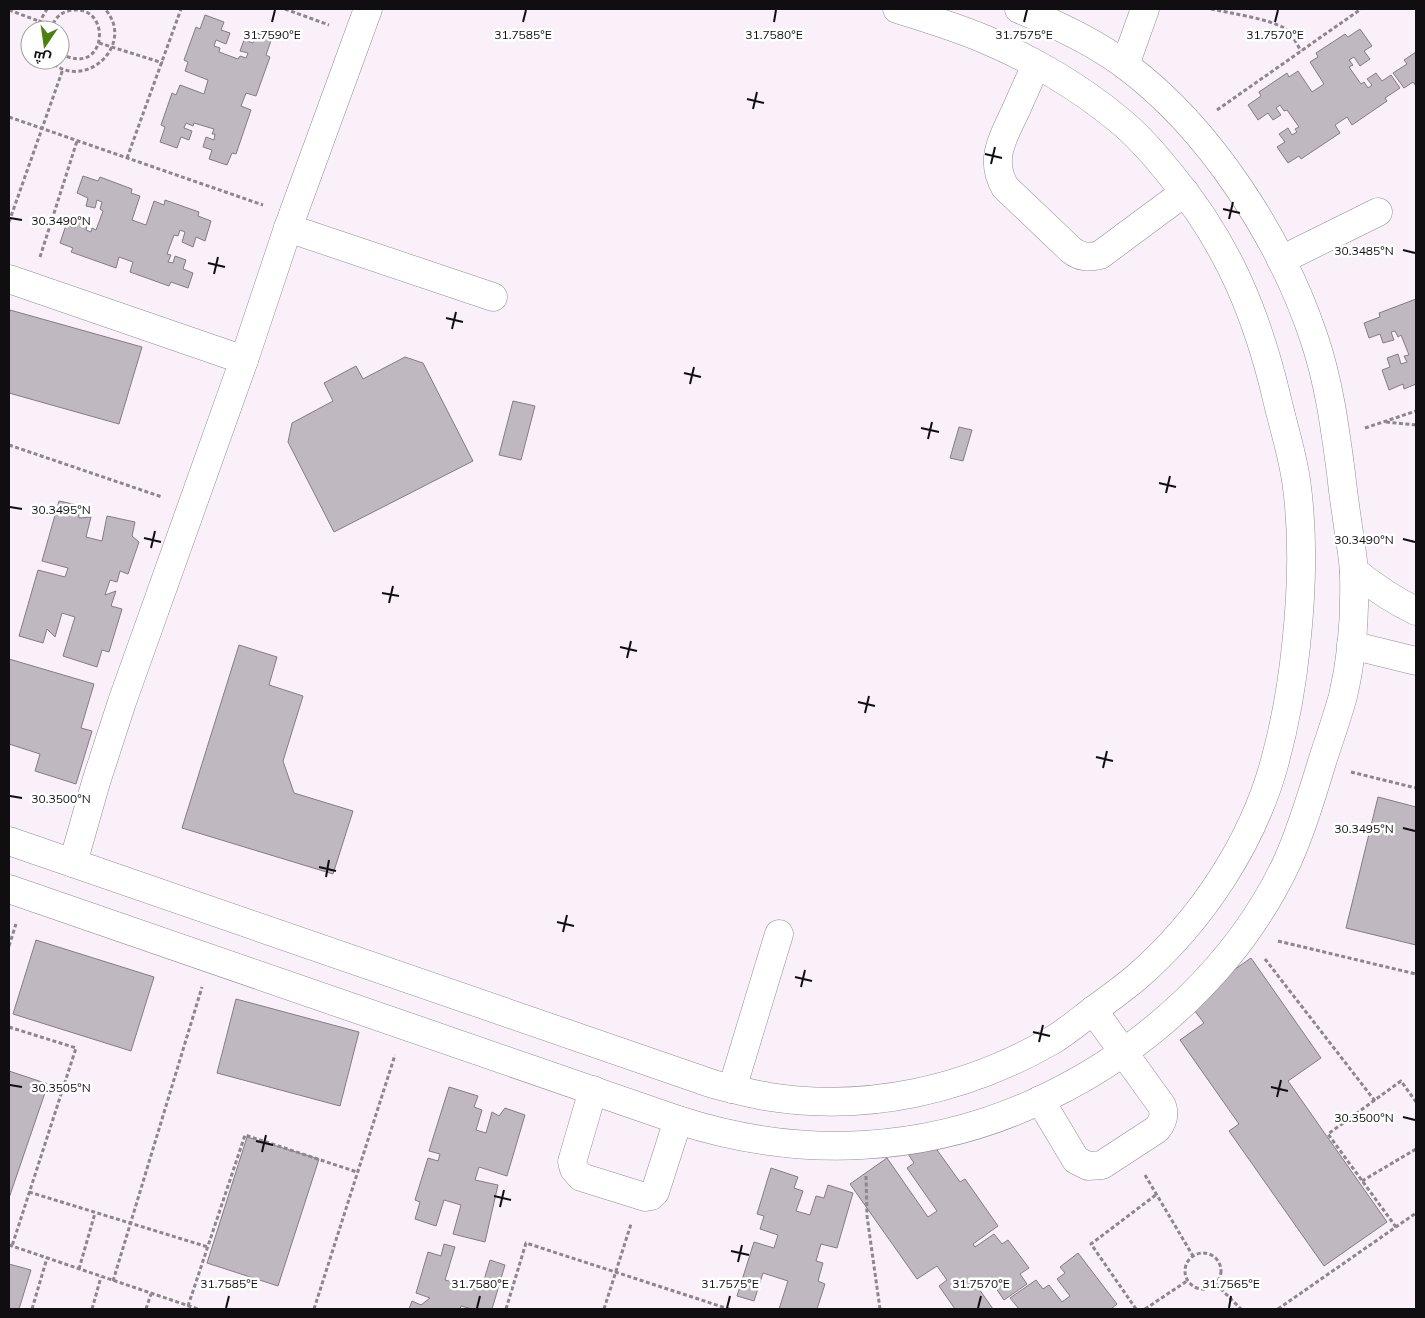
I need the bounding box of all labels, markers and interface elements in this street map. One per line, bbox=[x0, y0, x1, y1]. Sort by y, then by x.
north arrow bbox=[20, 20, 70, 70]
text: 31.7590°E bbox=[243, 27, 301, 42]
text: 31.7585°E bbox=[494, 27, 552, 42]
text: 31.7580°E bbox=[745, 27, 803, 42]
text: 31.7575°E bbox=[995, 27, 1053, 42]
text: 31.7570°E bbox=[1246, 27, 1304, 42]
text: ش bbox=[31, 47, 53, 68]
text: 30.3490°N bbox=[31, 213, 91, 228]
text: 30.3485°N bbox=[1334, 243, 1394, 258]
text: 30.3495°N bbox=[31, 502, 91, 517]
text: 30.3490°N bbox=[1334, 532, 1394, 547]
text: 30.3500°N bbox=[31, 791, 91, 806]
text: 30.3495°N bbox=[1334, 821, 1394, 836]
text: 30.3505°N bbox=[31, 1080, 91, 1095]
text: 30.3500°N bbox=[1334, 1110, 1394, 1125]
text: 31.7585°E bbox=[200, 1276, 258, 1291]
text: 31.7580°E bbox=[451, 1276, 509, 1291]
text: 31.7575°E bbox=[701, 1276, 759, 1291]
text: 31.7570°E bbox=[952, 1276, 1010, 1291]
text: 31.7565°E bbox=[1202, 1276, 1260, 1291]

